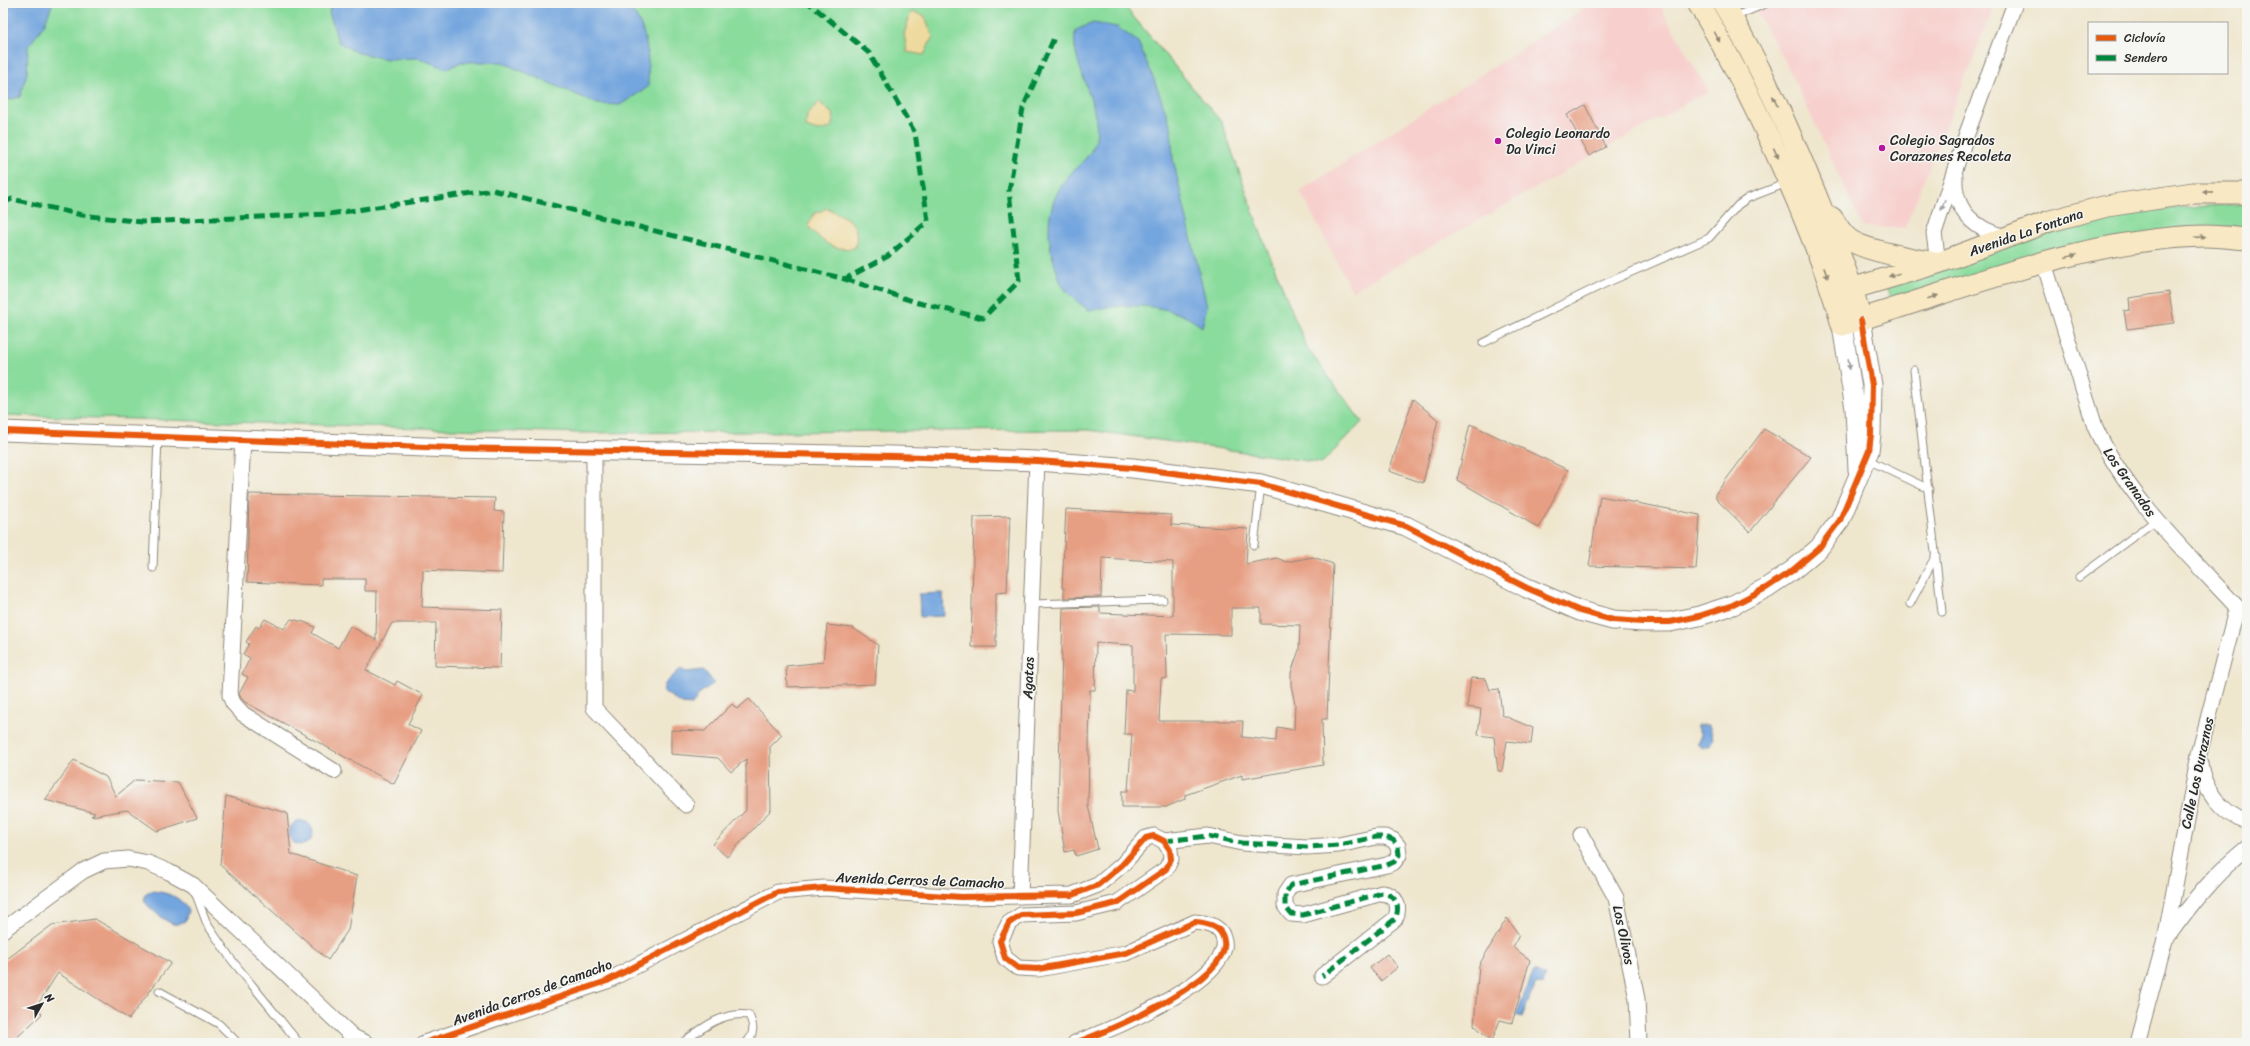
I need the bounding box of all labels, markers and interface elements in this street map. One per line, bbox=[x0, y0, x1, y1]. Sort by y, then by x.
legend bbox=[2088, 22, 2228, 74]
text: Ciclovía bbox=[2124, 27, 2165, 49]
one-way arrow bbox=[1714, 31, 1721, 43]
text: Sendero bbox=[2124, 47, 2168, 69]
one-way arrow bbox=[1772, 95, 1778, 107]
place label: Colegio Leonardo Da Vinci bbox=[1506, 121, 1610, 162]
place label: Colegio Sagrados Corazones Recoleta bbox=[1890, 128, 2012, 169]
marker: Colegio Leonardo Da Vinci bbox=[1493, 136, 1503, 146]
marker: Colegio Sagrados Corazones Recoleta bbox=[1877, 143, 1887, 153]
one-way arrow bbox=[1773, 147, 1779, 158]
one-way arrow bbox=[2201, 189, 2214, 195]
one-way arrow bbox=[1940, 199, 1946, 211]
street label: Avenida La Fontana bbox=[1965, 201, 2087, 264]
one-way arrow bbox=[2194, 233, 2206, 240]
one-way arrow bbox=[2065, 253, 2077, 259]
one-way arrow bbox=[1823, 267, 1829, 279]
one-way arrow bbox=[1888, 272, 1900, 278]
one-way arrow bbox=[1928, 294, 1940, 300]
one-way arrow bbox=[1846, 358, 1852, 370]
street label: Los Granados bbox=[2096, 442, 2163, 523]
street label: Agatas bbox=[1015, 656, 1042, 701]
street label: Calle Los Duraznos bbox=[2173, 714, 2222, 831]
street label: Avenida Cerros de Camacho bbox=[834, 865, 1005, 896]
street label: Los Olivos bbox=[1605, 903, 1642, 968]
street label: Avenida Cerros de Camacho bbox=[448, 952, 616, 1033]
north arrow bbox=[22, 984, 62, 1024]
text: N bbox=[39, 988, 59, 1007]

